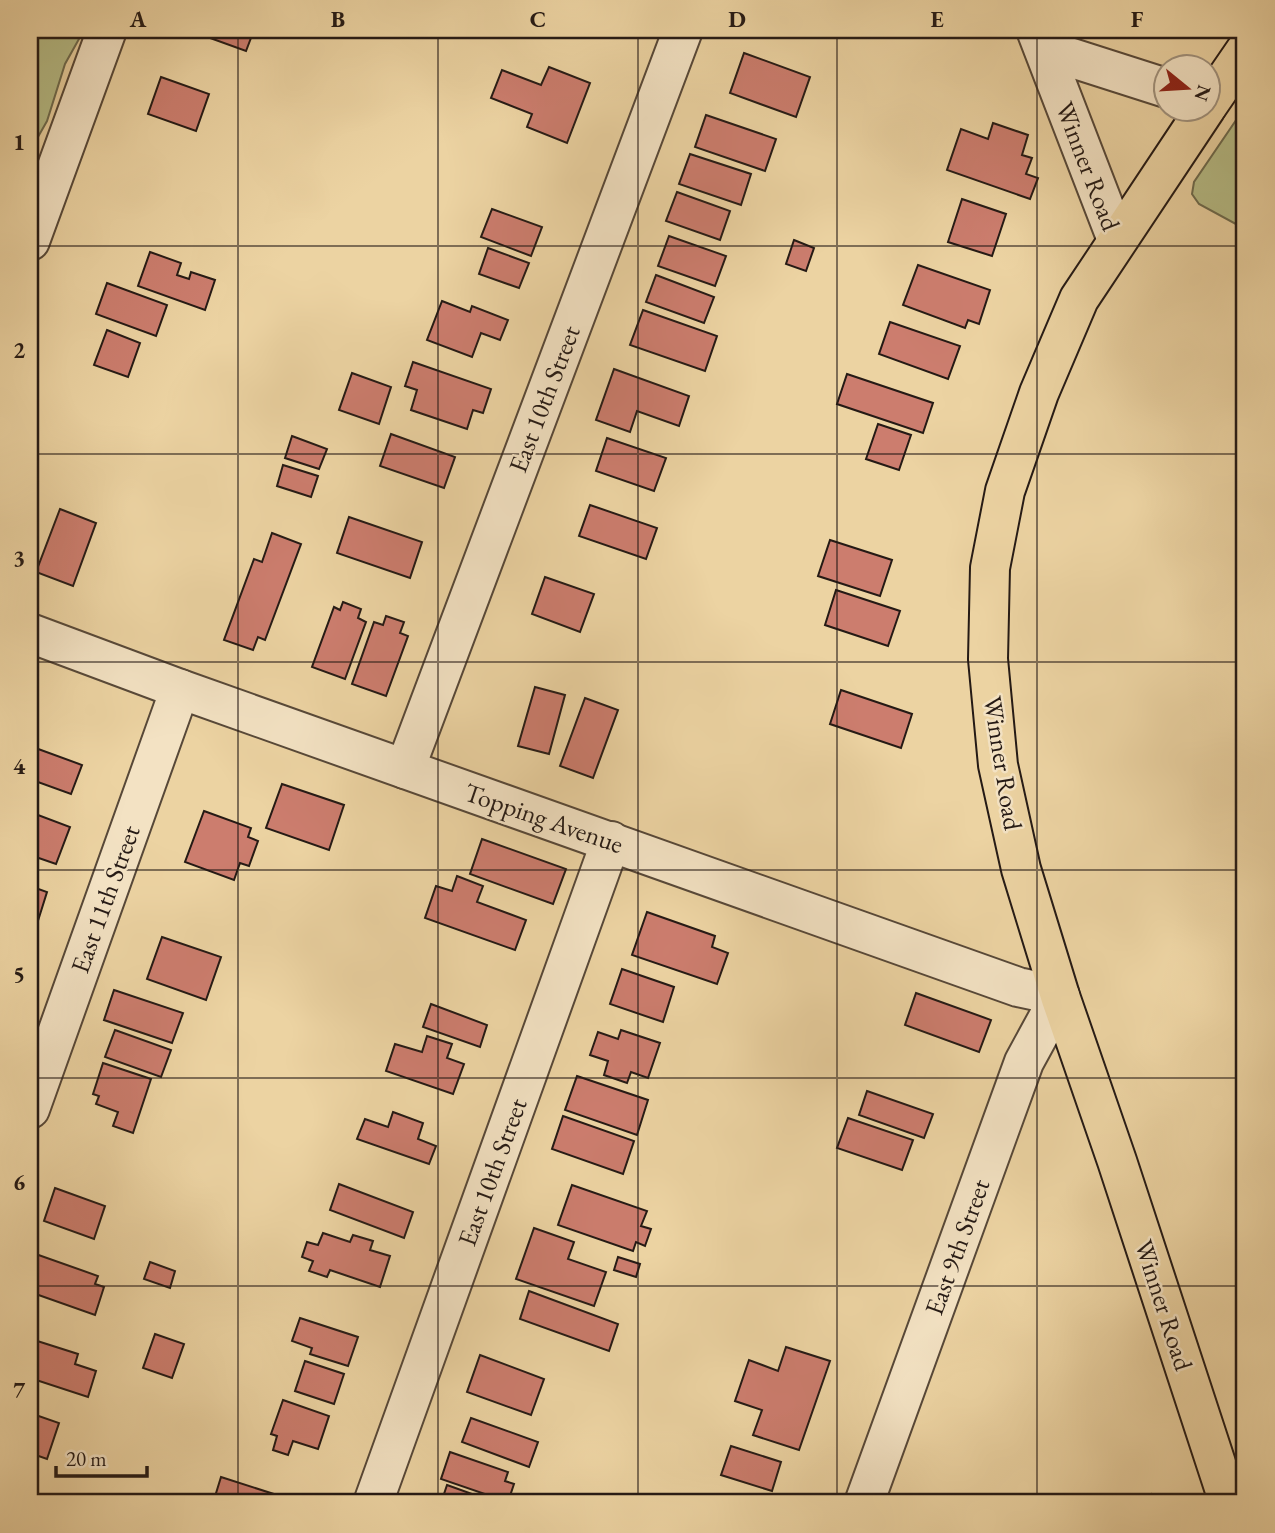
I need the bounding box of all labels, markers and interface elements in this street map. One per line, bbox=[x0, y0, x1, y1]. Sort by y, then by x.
text: A bbox=[129, 4, 147, 34]
text: B bbox=[331, 4, 345, 34]
text: C bbox=[530, 4, 546, 34]
text: D bbox=[728, 4, 746, 34]
text: E bbox=[930, 4, 944, 34]
text: F bbox=[1131, 4, 1144, 34]
north arrow bbox=[1152, 52, 1222, 122]
text: N bbox=[1188, 82, 1217, 105]
street label: Winner Road bbox=[1048, 97, 1128, 236]
text: 1 bbox=[13, 127, 25, 157]
street label: East 10th Street bbox=[500, 321, 588, 477]
text: 2 bbox=[13, 335, 25, 365]
text: 3 bbox=[13, 543, 25, 573]
street label: Winner Road bbox=[976, 693, 1031, 833]
text: 4 bbox=[13, 751, 26, 781]
street label: Topping Avenue bbox=[460, 775, 628, 861]
street label: East 11th Street bbox=[63, 820, 147, 978]
text: 5 bbox=[13, 959, 25, 989]
street label: East 10th Street bbox=[450, 1093, 534, 1251]
text: 6 bbox=[13, 1167, 25, 1197]
street label: East 9th Street bbox=[917, 1174, 997, 1320]
street label: Winner Road bbox=[1127, 1235, 1201, 1376]
text: 7 bbox=[13, 1375, 26, 1405]
scale bar bbox=[56, 1435, 147, 1479]
text: 20 m bbox=[66, 1445, 107, 1472]

